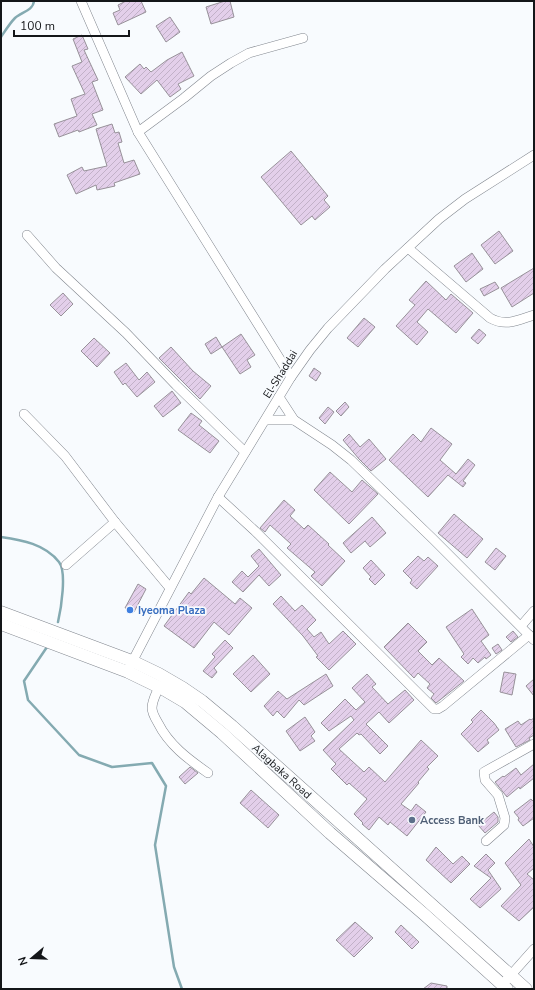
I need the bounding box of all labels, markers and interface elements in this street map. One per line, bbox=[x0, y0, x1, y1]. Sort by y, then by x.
scale bar bbox=[14, 12, 129, 38]
text: 100 m bbox=[20, 18, 55, 34]
street label: El-Shaddai bbox=[260, 347, 301, 401]
place label: Iyeoma Plaza bbox=[138, 603, 206, 618]
marker: Iyeoma Plaza bbox=[125, 605, 135, 615]
street label: Alagbaka Road bbox=[249, 741, 315, 802]
place label: Access Bank bbox=[420, 813, 485, 828]
marker: Access Bank bbox=[407, 815, 417, 825]
north arrow bbox=[12, 938, 52, 978]
text: N bbox=[15, 955, 31, 967]

